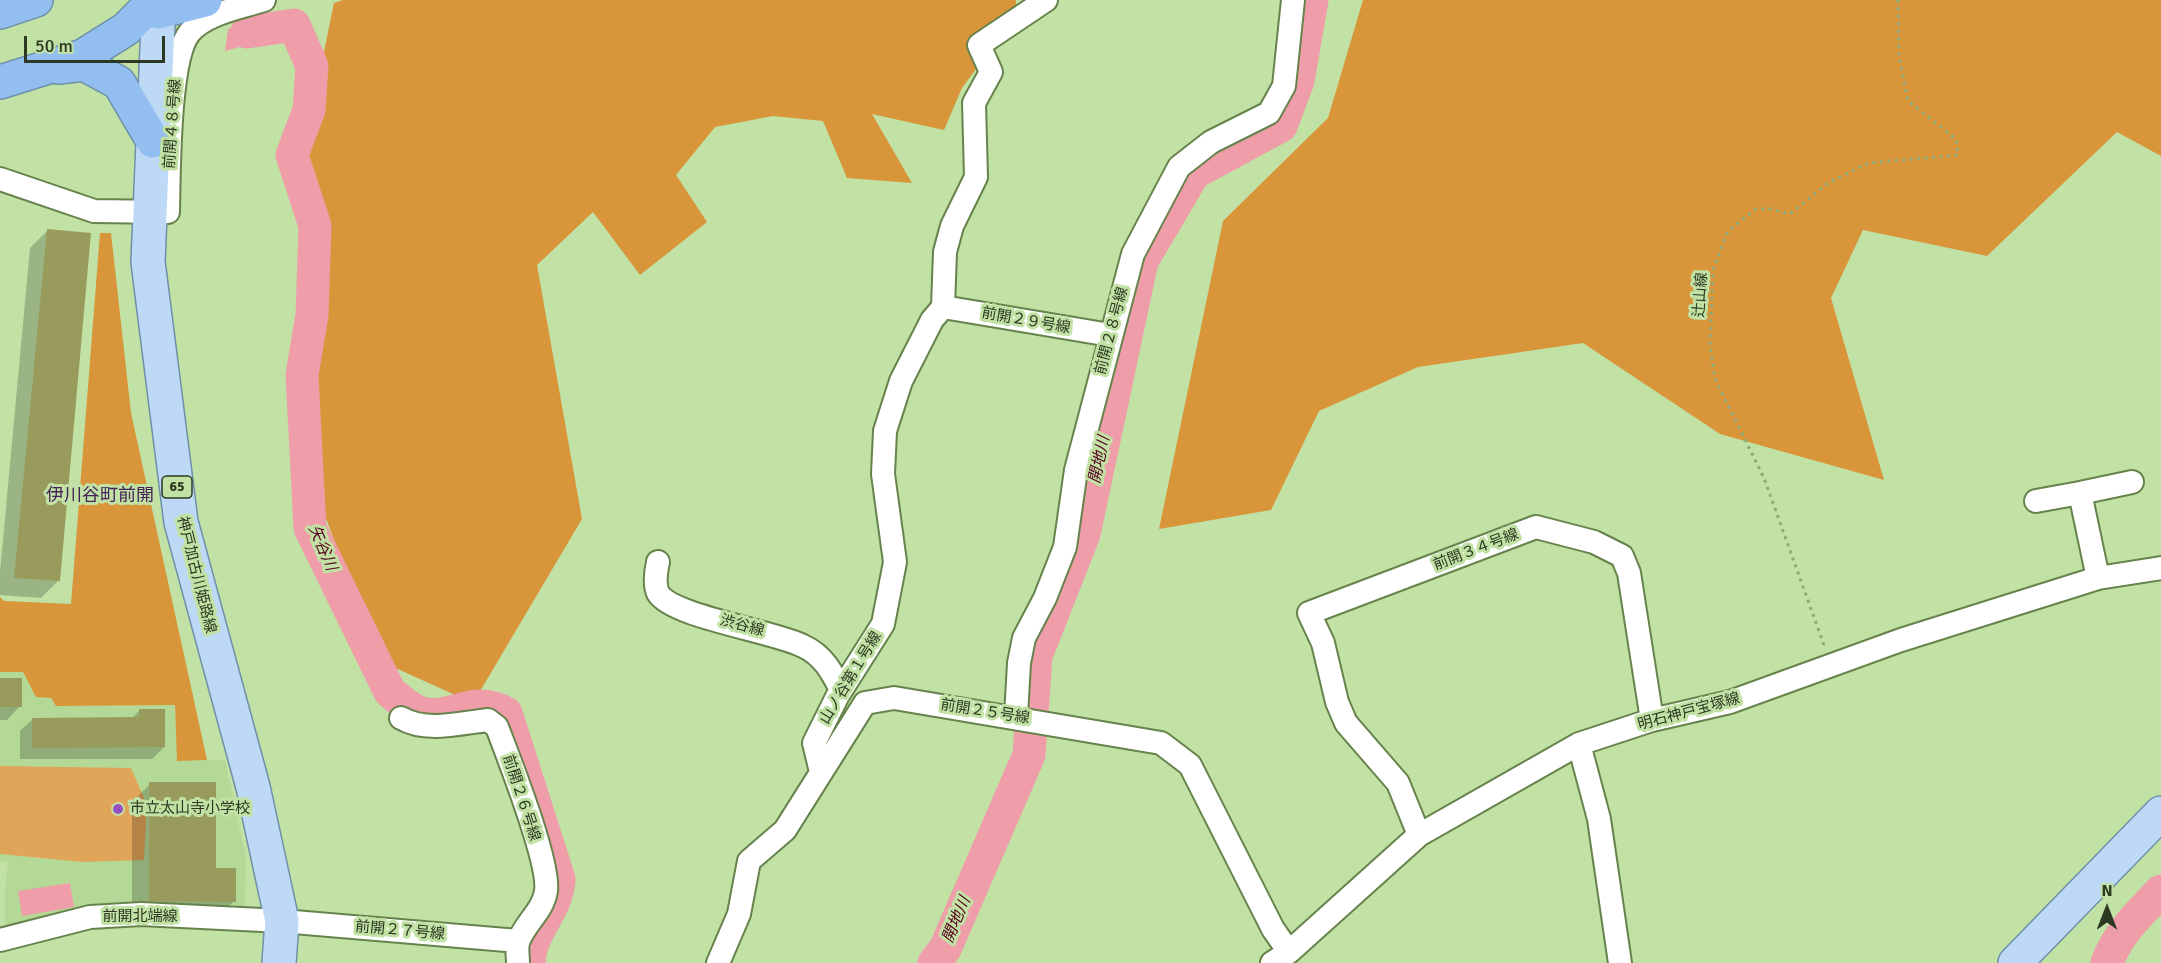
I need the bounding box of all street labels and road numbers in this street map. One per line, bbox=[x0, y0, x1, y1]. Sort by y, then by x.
street label: 前開４８号線 bbox=[161, 78, 185, 170]
street label: 辻山線 bbox=[1690, 272, 1712, 318]
street label: 前開２８号線 bbox=[1092, 285, 1132, 377]
street label: 前開２９号線 bbox=[980, 304, 1072, 338]
road number: 65 bbox=[162, 476, 192, 498]
street label: 神戸加古川姫路線 bbox=[173, 515, 219, 635]
street label: 前開３４号線 bbox=[1431, 525, 1521, 575]
street label: 渋谷線 bbox=[718, 611, 766, 641]
street label: 山ノ谷第１号線 bbox=[816, 628, 886, 728]
street label: 明石神戸宝塚線 bbox=[1636, 690, 1742, 734]
street label: 前開２５号線 bbox=[939, 696, 1031, 728]
street label: 前開２６号線 bbox=[499, 752, 543, 844]
street label: 前開北端線 bbox=[103, 908, 177, 926]
street label: 前開２７号線 bbox=[354, 918, 446, 944]

